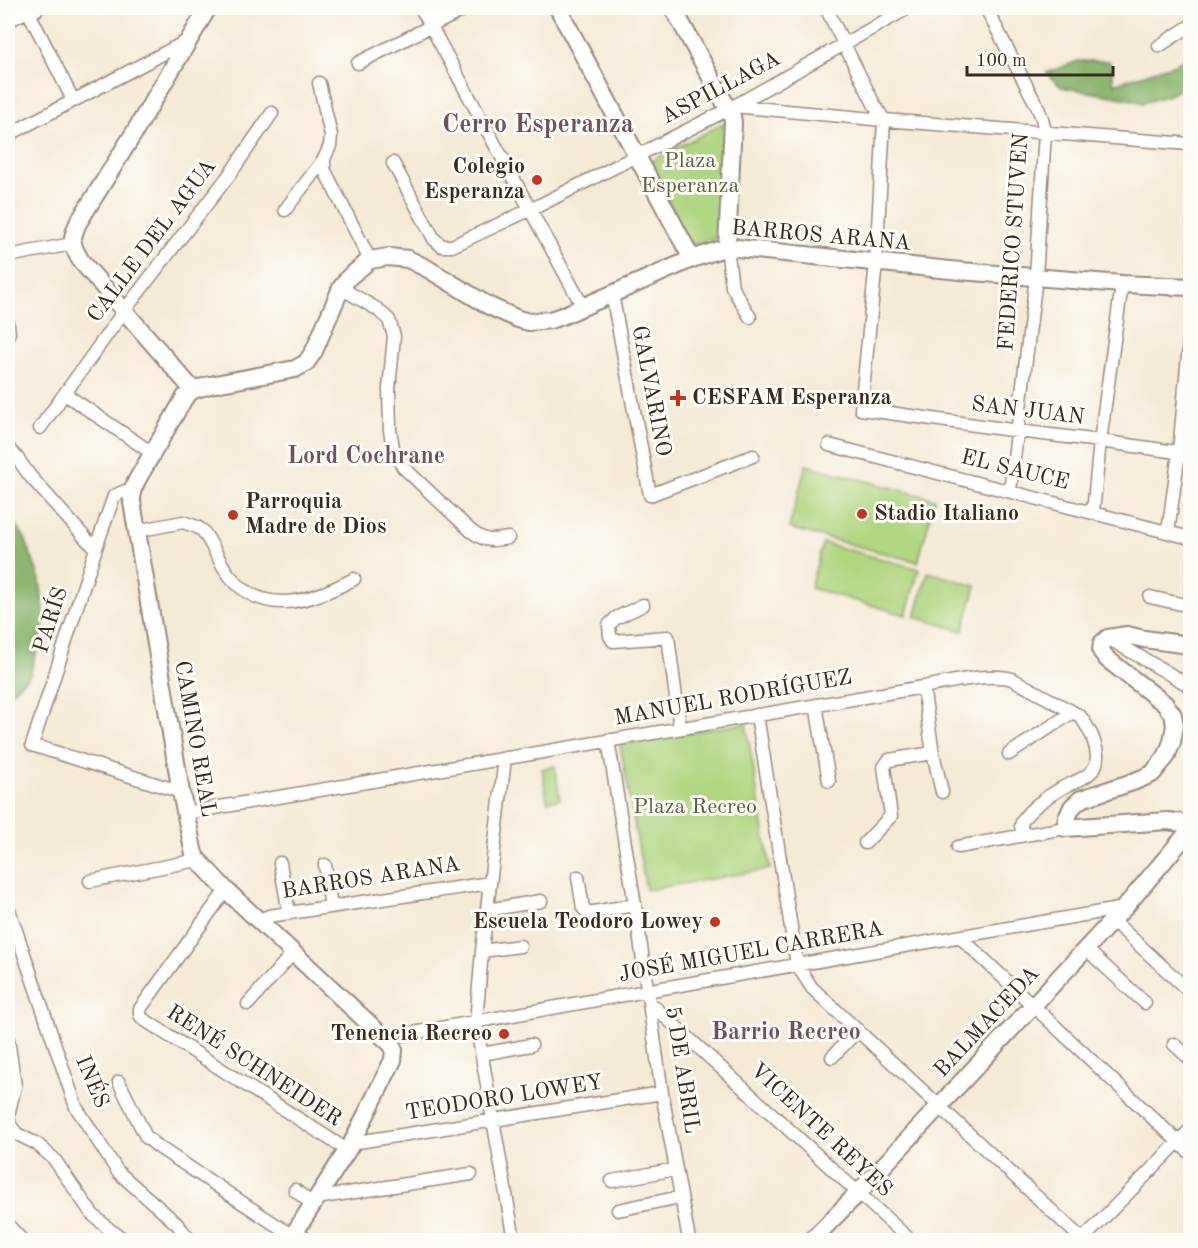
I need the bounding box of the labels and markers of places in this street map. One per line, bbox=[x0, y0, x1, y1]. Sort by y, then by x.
place label: Colegio Esperanza bbox=[424, 156, 525, 203]
marker: Colegio Esperanza bbox=[530, 173, 544, 187]
place label: CESFAM Esperanza bbox=[692, 387, 892, 409]
marker: CESFAM Esperanza bbox=[669, 389, 687, 407]
place label: Parroquia Madre de Dios bbox=[245, 491, 386, 538]
place label: Stadio Italiano bbox=[874, 503, 1019, 525]
marker: Stadio Italiano bbox=[855, 507, 869, 521]
marker: Parroquia Madre de Dios bbox=[226, 508, 240, 522]
place label: Escuela Teodoro Lowey bbox=[473, 911, 703, 933]
marker: Escuela Teodoro Lowey bbox=[708, 915, 722, 929]
place label: Tenencia Recreo bbox=[331, 1023, 492, 1045]
marker: Tenencia Recreo bbox=[497, 1027, 511, 1041]

